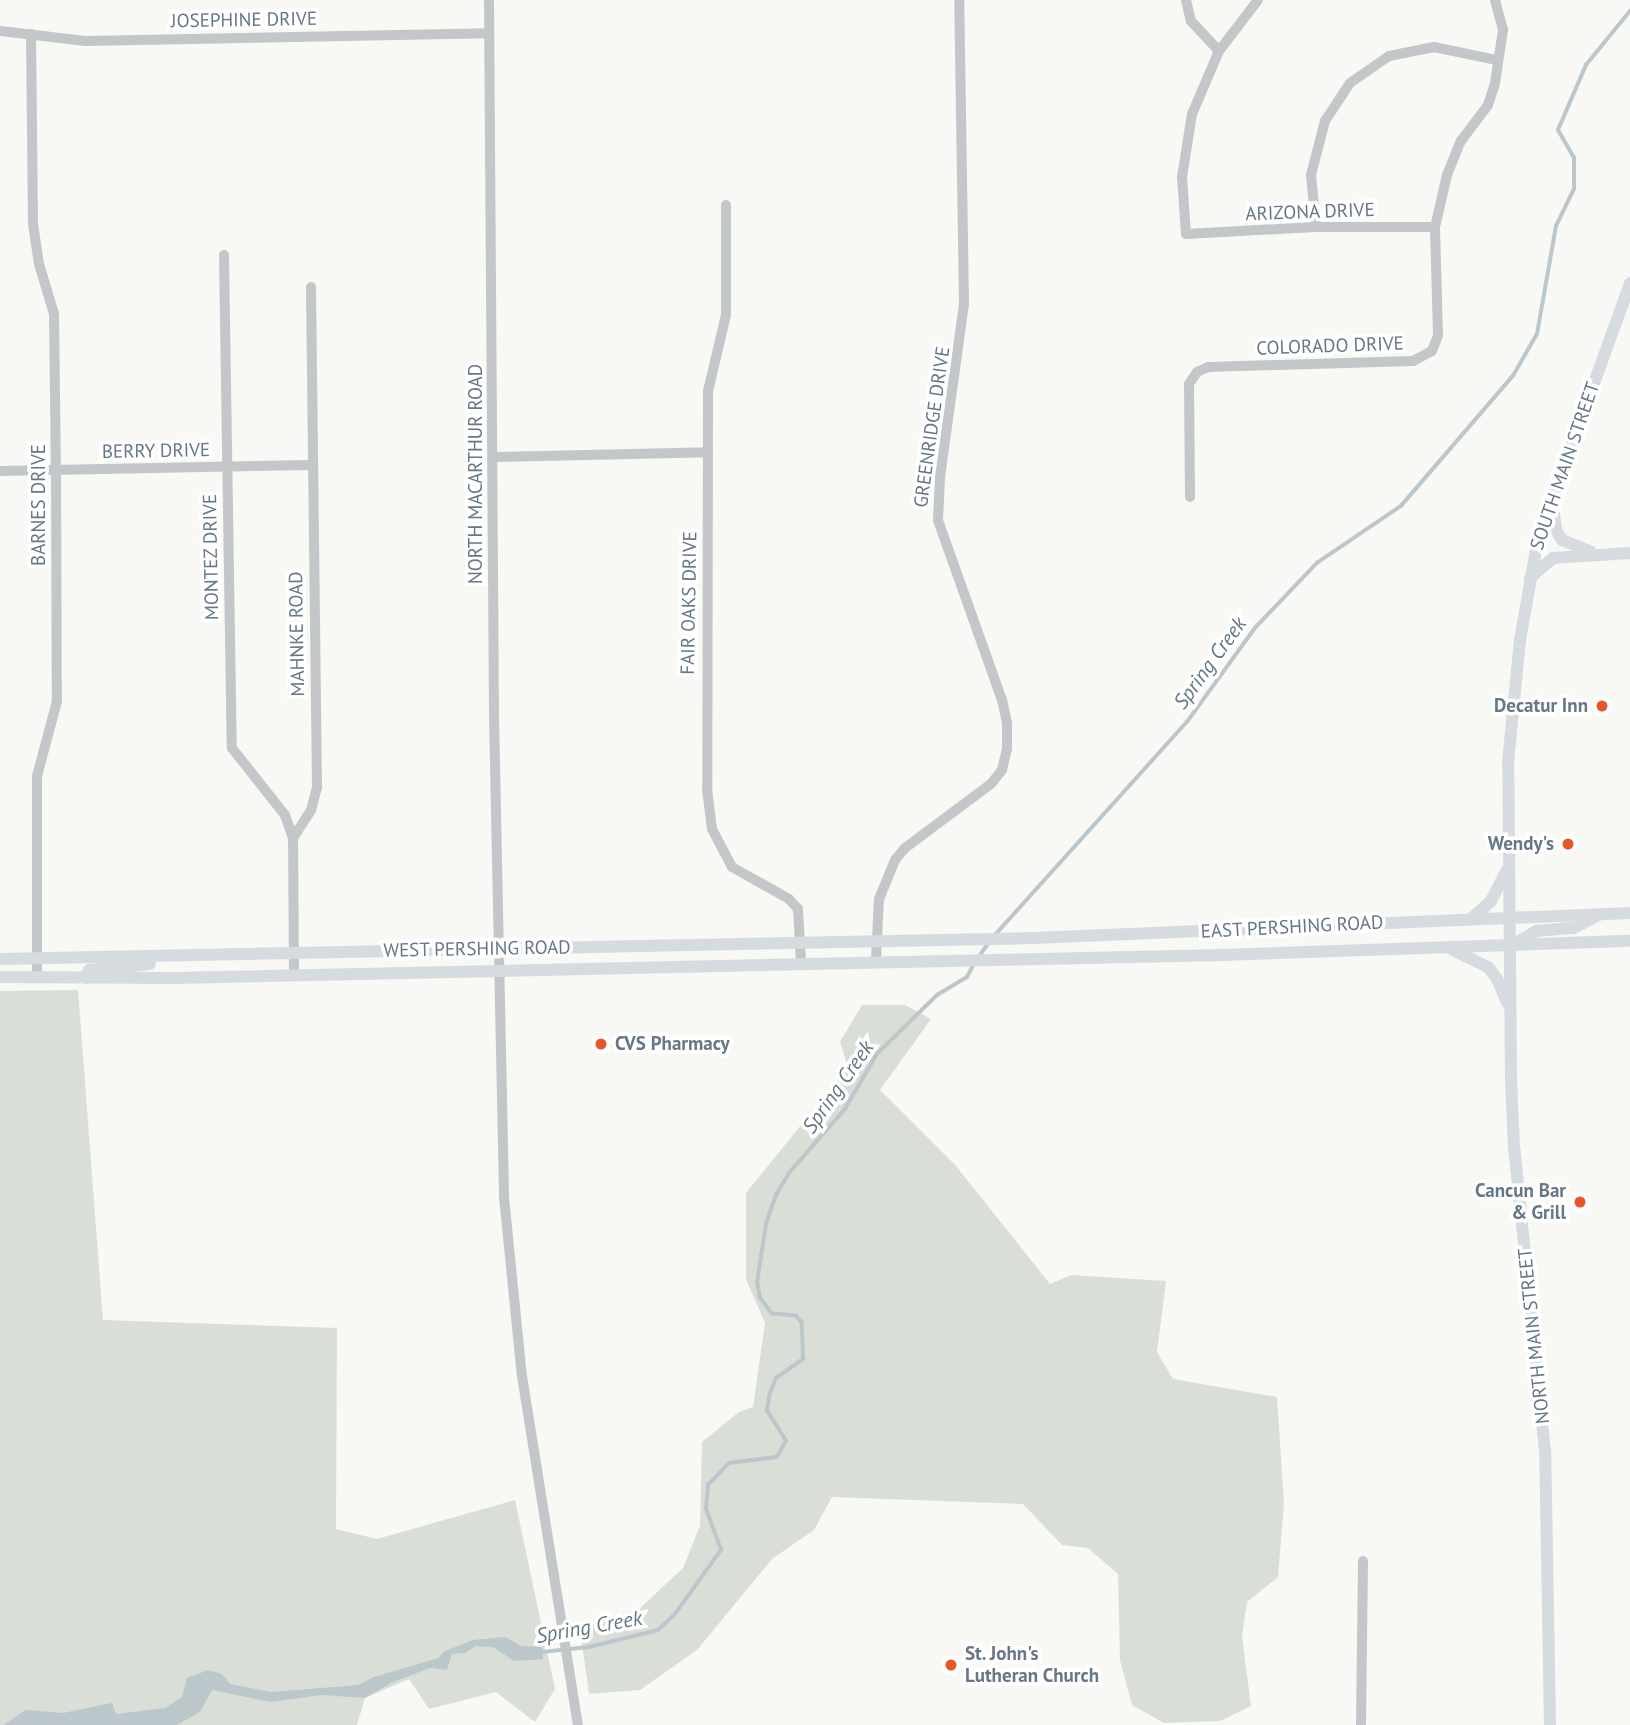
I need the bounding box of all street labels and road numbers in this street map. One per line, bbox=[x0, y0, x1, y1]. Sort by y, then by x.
street label: JOSEPHINE DRIVE bbox=[171, 7, 317, 33]
street label: ARIZONA DRIVE bbox=[1245, 198, 1375, 226]
street label: COLORADO DRIVE bbox=[1256, 332, 1404, 360]
street label: GREENRIDGE DRIVE bbox=[909, 345, 955, 509]
street label: NORTH MACARTHUR ROAD bbox=[465, 364, 487, 584]
street label: SOUTH MAIN STREET bbox=[1526, 379, 1604, 553]
street label: BERRY DRIVE bbox=[101, 439, 211, 463]
street label: BARNES DRIVE bbox=[28, 444, 50, 566]
street label: MONTEZ DRIVE bbox=[198, 493, 224, 621]
street label: FAIR OAKS DRIVE bbox=[676, 531, 702, 675]
street label: MAHNKE ROAD bbox=[285, 571, 309, 697]
street label: EAST PERSHING ROAD bbox=[1200, 911, 1384, 943]
street label: WEST PERSHING ROAD bbox=[383, 936, 571, 962]
street label: NORTH MAIN STREET bbox=[1513, 1247, 1555, 1425]

